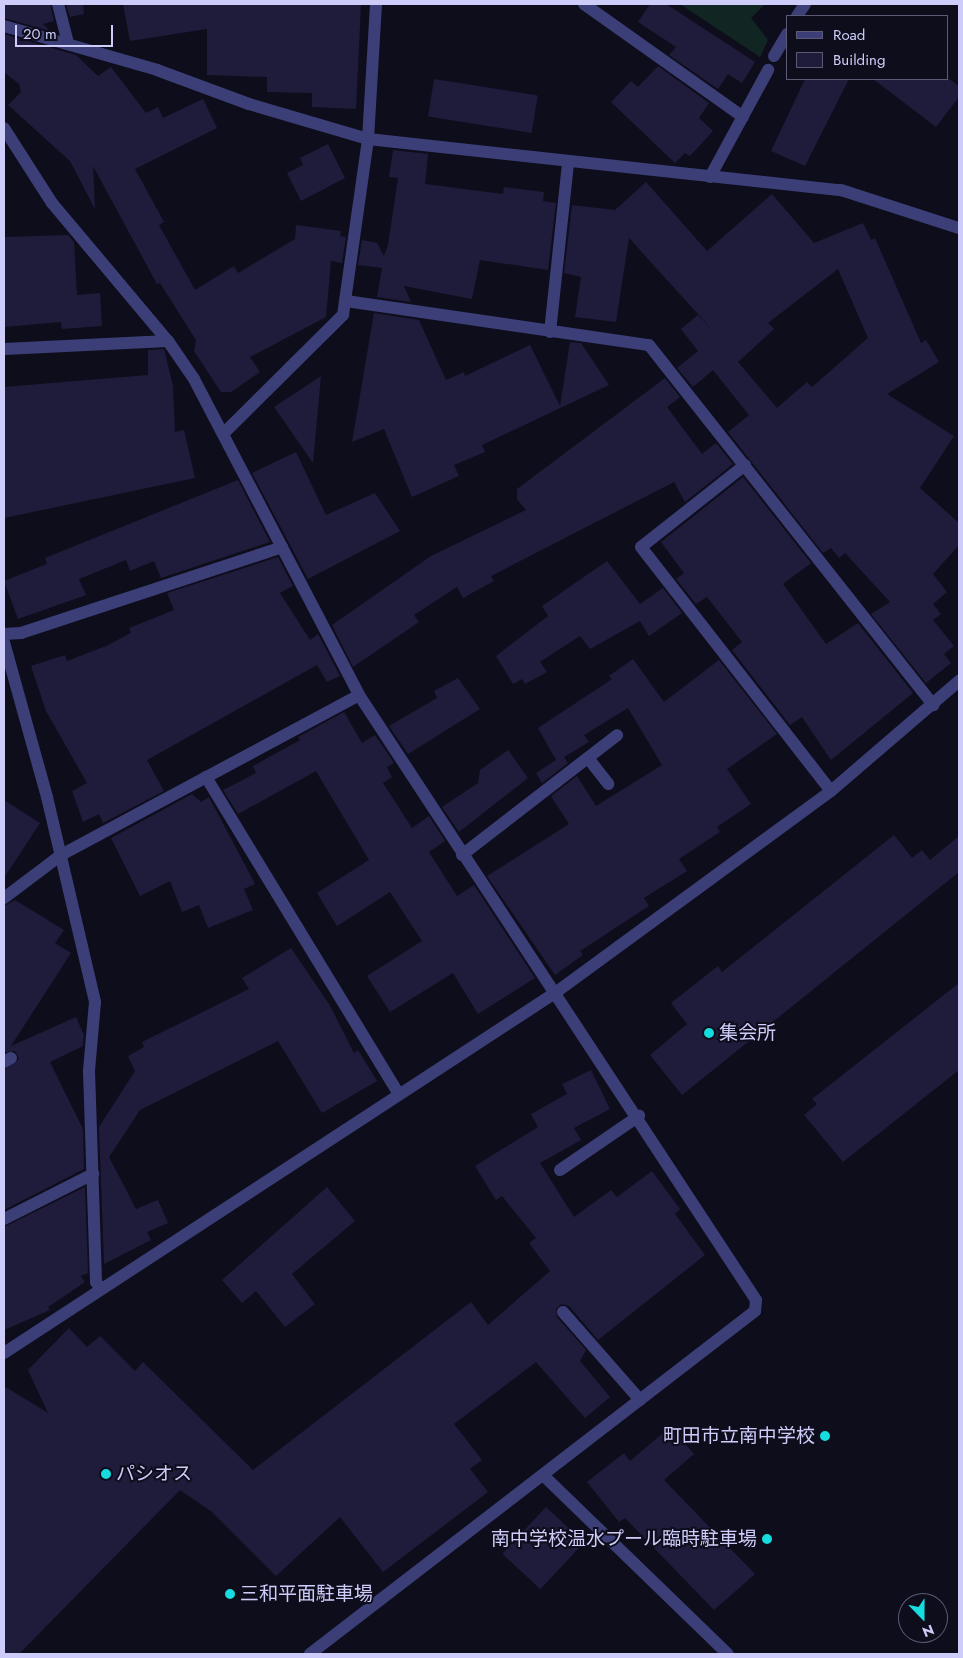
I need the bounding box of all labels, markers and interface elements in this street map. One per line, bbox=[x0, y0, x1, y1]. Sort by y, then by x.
scale bar bbox=[18, 15, 115, 47]
legend bbox=[786, 15, 948, 80]
text: 20 m bbox=[23, 23, 57, 45]
text: Road bbox=[833, 24, 865, 46]
text: Building bbox=[833, 49, 885, 71]
place label: 集会所 bbox=[719, 1022, 776, 1044]
marker: 集会所 bbox=[703, 1027, 715, 1039]
place label: 町田市立南中学校 bbox=[663, 1425, 815, 1447]
marker: 町田市立南中学校 bbox=[819, 1430, 831, 1442]
place label: パシオス bbox=[116, 1463, 192, 1485]
marker: パシオス bbox=[100, 1468, 112, 1480]
place label: 南中学校温水プール臨時駐車場 bbox=[491, 1528, 757, 1550]
marker: 南中学校温水プール臨時駐車場 bbox=[761, 1533, 773, 1545]
place label: 三和平面駐車場 bbox=[240, 1583, 373, 1605]
marker: 三和平面駐車場 bbox=[224, 1588, 236, 1600]
north arrow bbox=[898, 1593, 948, 1643]
text: N bbox=[919, 1620, 937, 1642]

